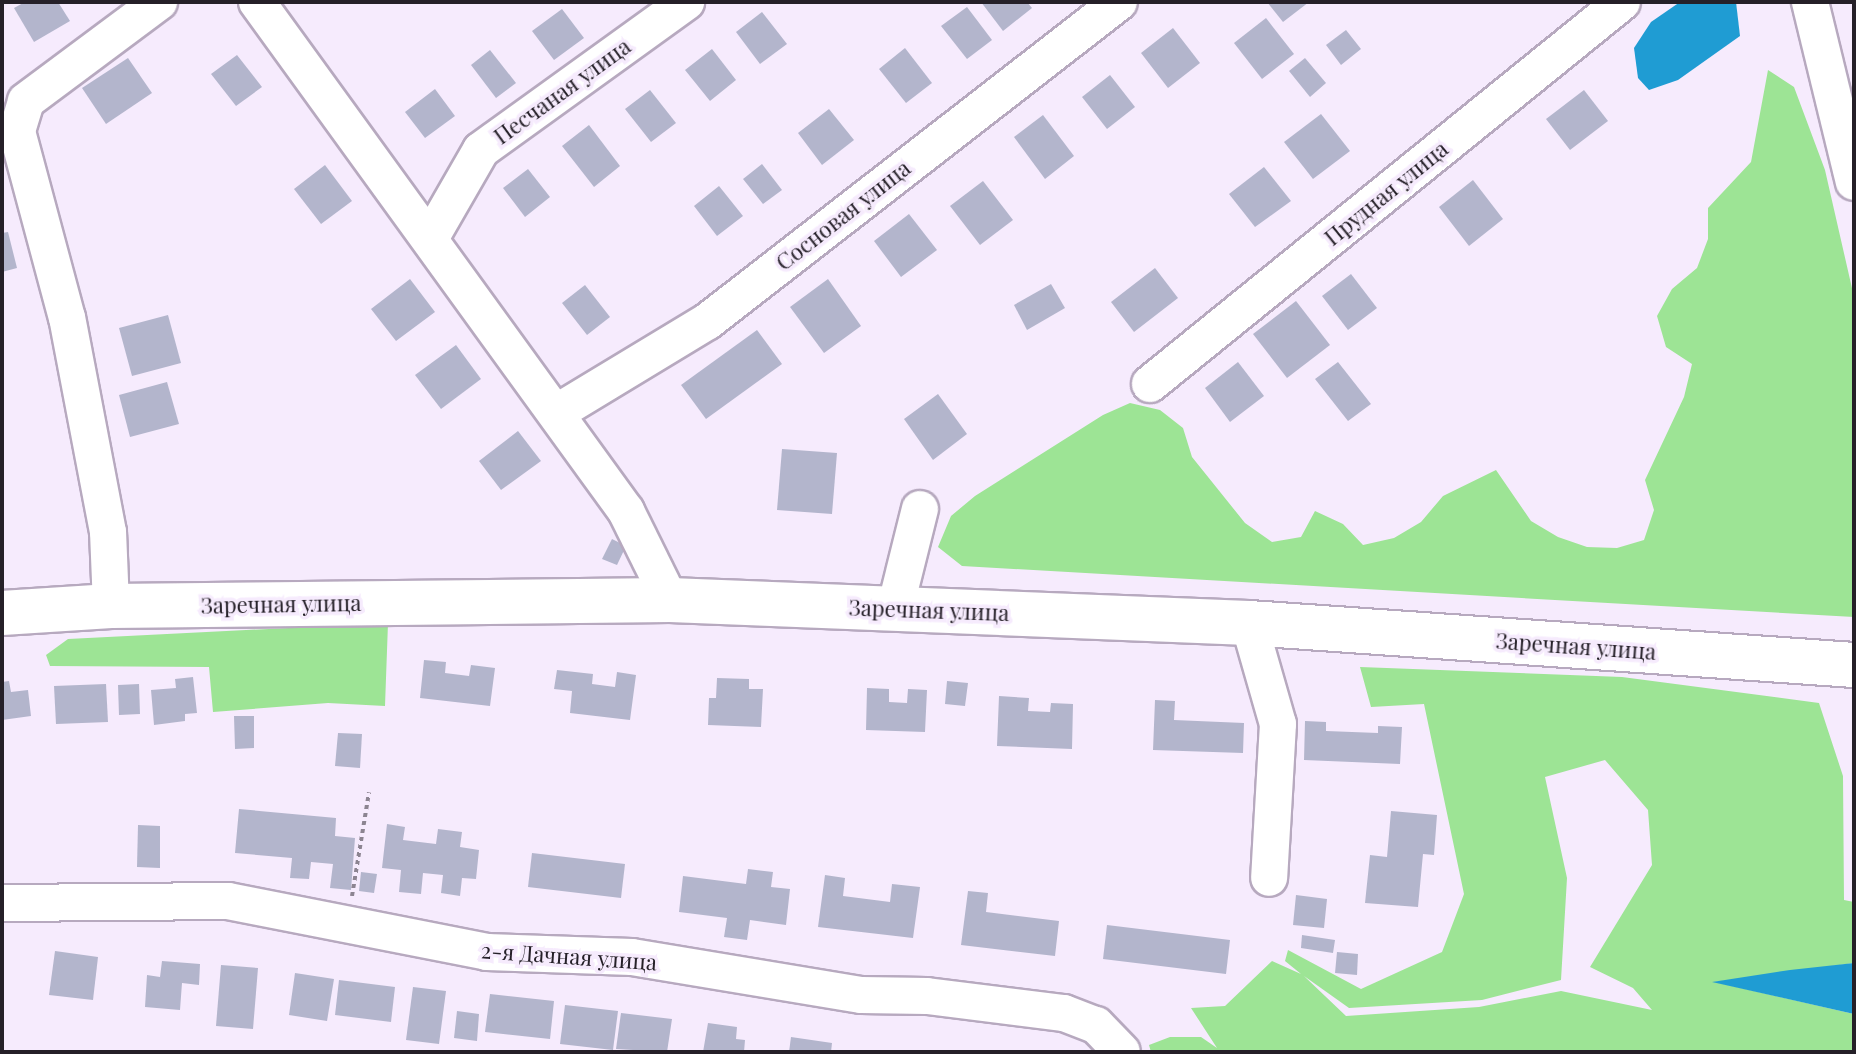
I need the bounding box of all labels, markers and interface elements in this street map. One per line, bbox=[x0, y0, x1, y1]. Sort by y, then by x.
street label: Песчаная улица bbox=[488, 33, 636, 149]
street label: Прудная улица bbox=[1319, 135, 1453, 251]
street label: Сосновая улица bbox=[771, 154, 915, 276]
street label: Заречная улица bbox=[201, 589, 361, 619]
street label: Заречная улица bbox=[848, 594, 1010, 626]
street label: Заречная улица bbox=[1495, 627, 1657, 665]
street label: 2-я Дачная улица bbox=[480, 937, 658, 975]

